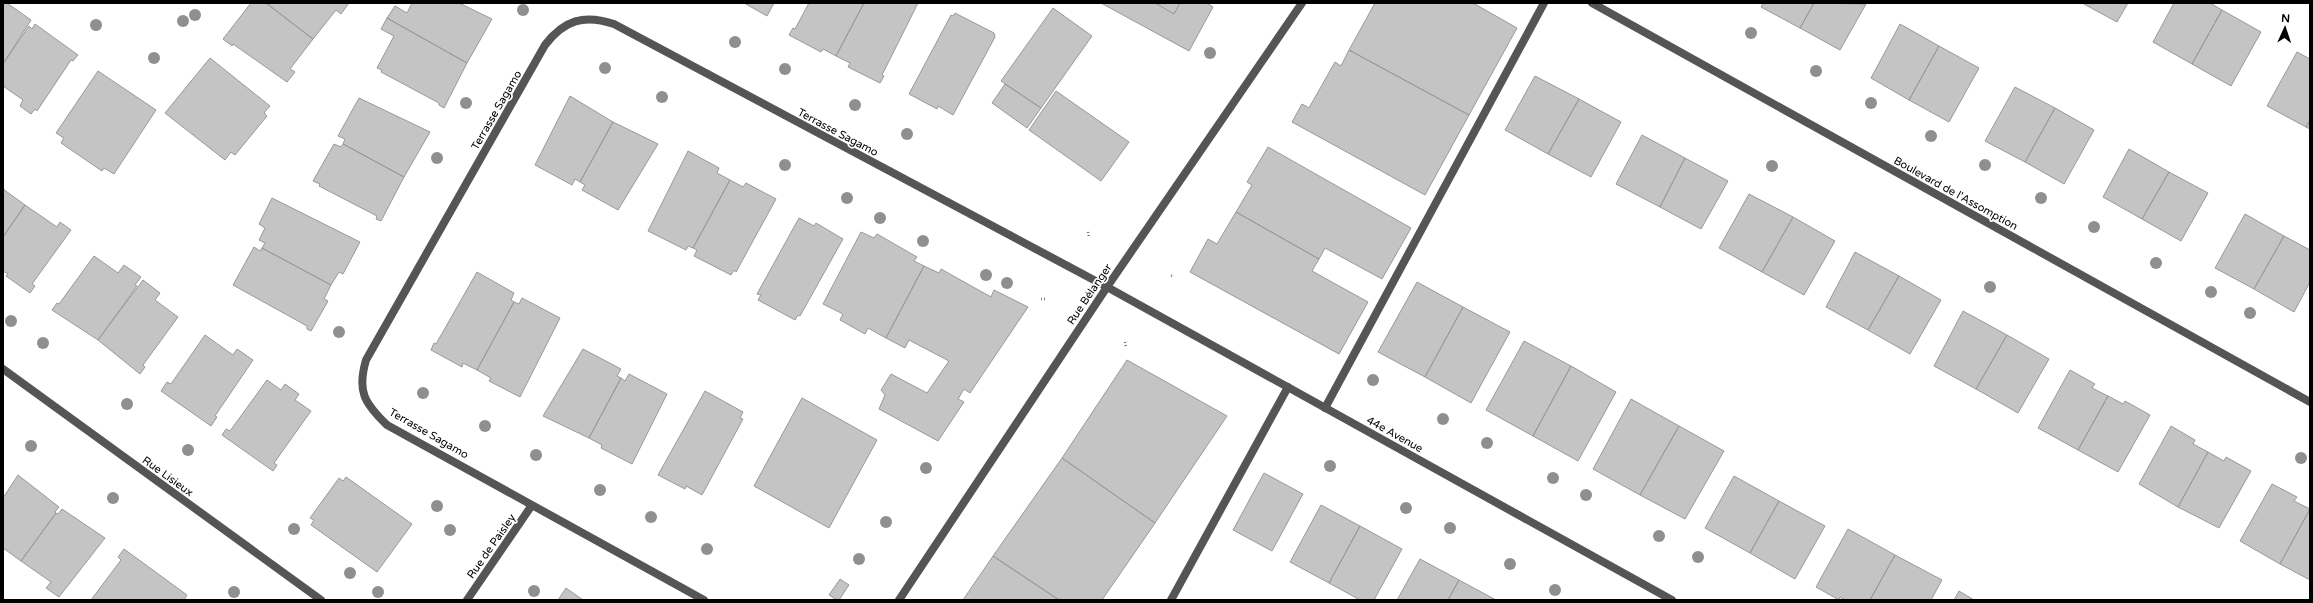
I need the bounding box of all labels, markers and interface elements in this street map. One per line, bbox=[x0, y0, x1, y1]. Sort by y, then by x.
north arrow bbox=[2265, 8, 2305, 48]
text: N bbox=[2281, 12, 2290, 25]
street label: Terrasse Sagamo bbox=[468, 68, 525, 152]
street label: Terrasse Sagamo bbox=[795, 106, 881, 159]
street label: Boulevard de l'Assomption bbox=[1892, 154, 2020, 233]
street label: Rue Bélanger bbox=[1064, 261, 1115, 327]
street label: Terrasse Sagamo bbox=[387, 405, 471, 462]
street label: 44e Avenue bbox=[1364, 414, 1425, 455]
street label: Rue Lisieux bbox=[140, 454, 196, 499]
street label: Rue de Paisley bbox=[464, 511, 519, 581]

